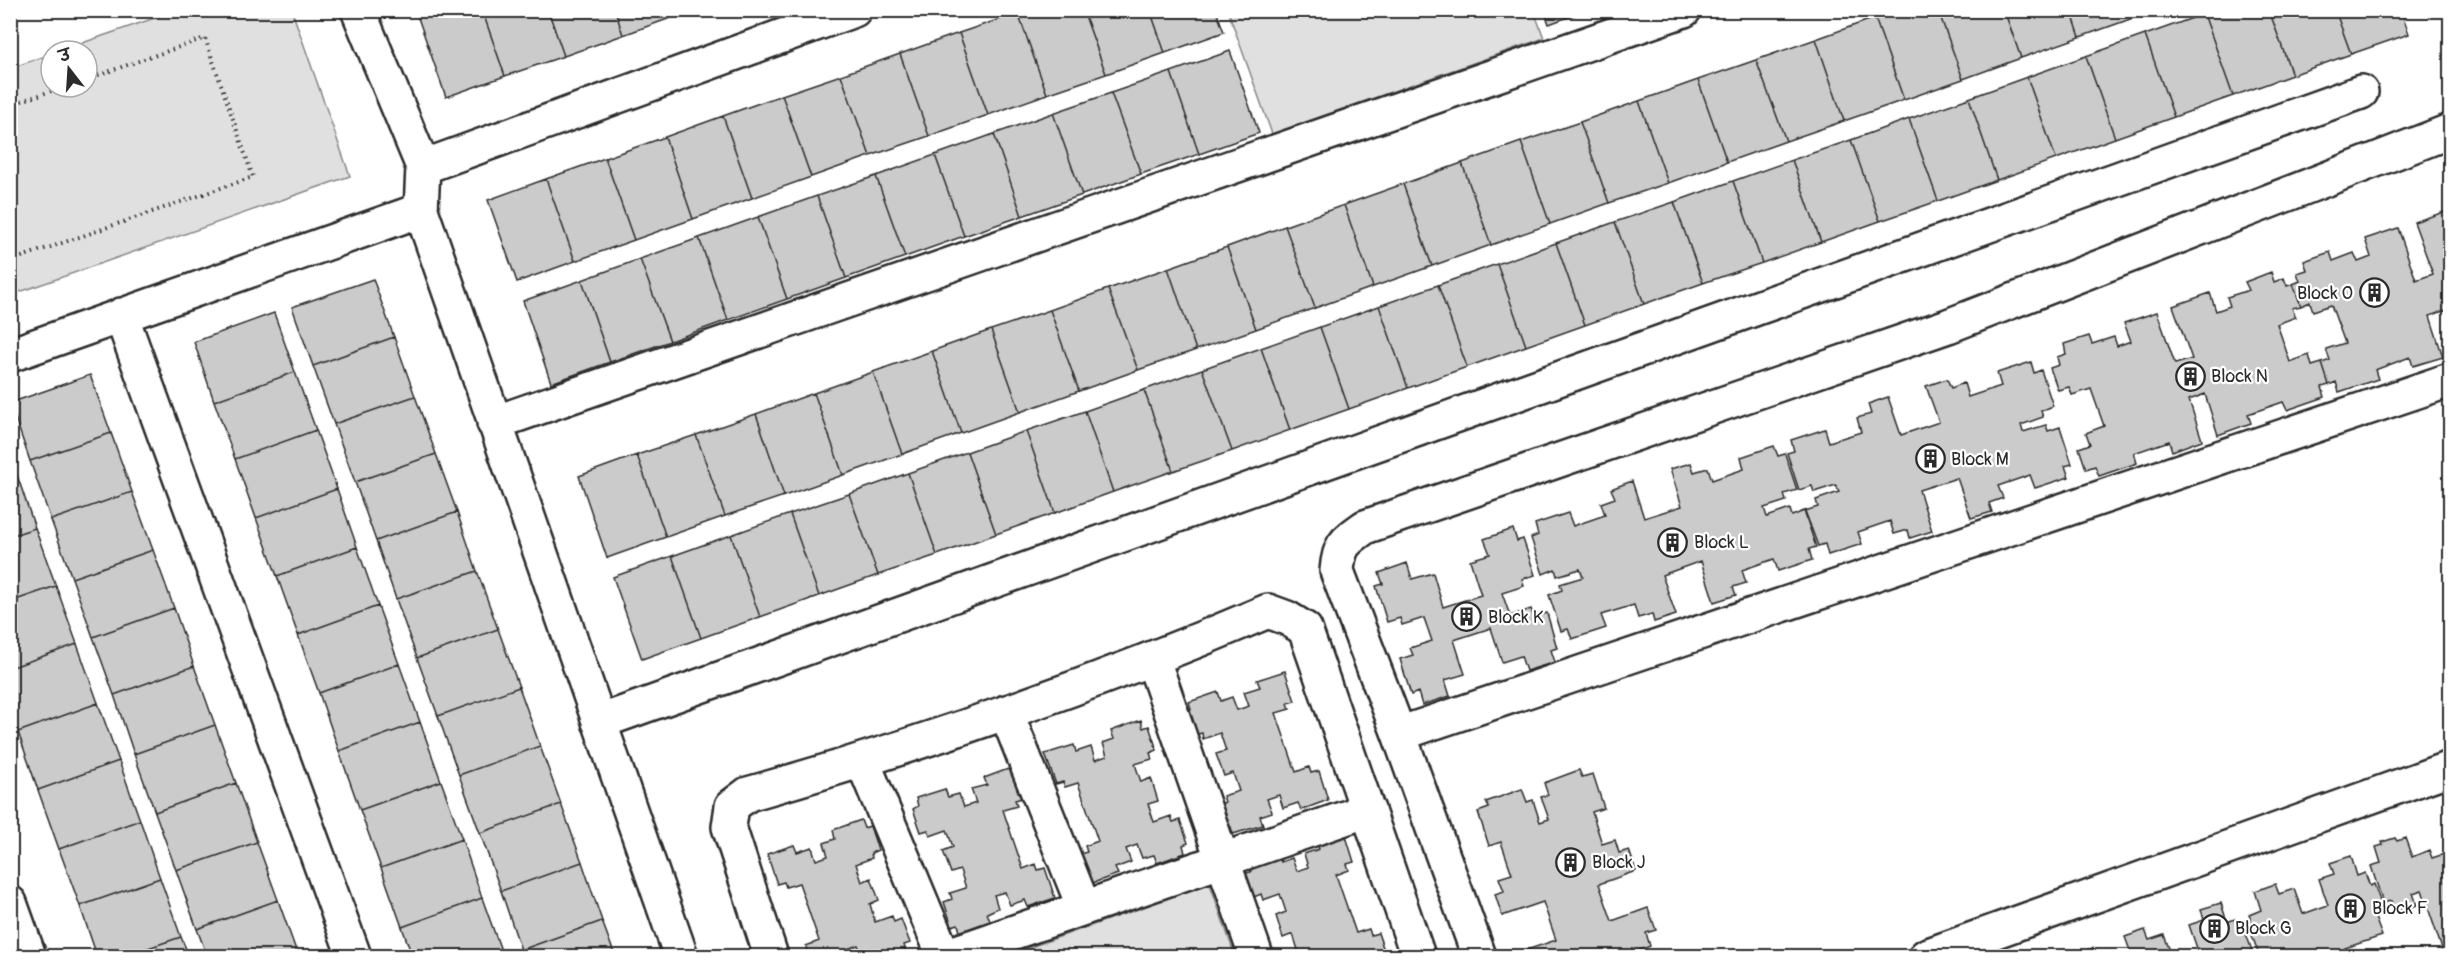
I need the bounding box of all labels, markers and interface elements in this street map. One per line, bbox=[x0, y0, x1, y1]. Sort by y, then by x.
north arrow bbox=[39, 39, 99, 99]
text: उ bbox=[55, 44, 74, 67]
building icon: Block O bbox=[2358, 277, 2390, 309]
place label: Block O bbox=[2297, 282, 2353, 305]
building icon: Block N bbox=[2174, 360, 2206, 392]
place label: Block N bbox=[2211, 365, 2268, 388]
building icon: Block M bbox=[1914, 443, 1946, 475]
place label: Block M bbox=[1951, 448, 2009, 471]
building icon: Block L bbox=[1657, 526, 1689, 558]
place label: Block L bbox=[1694, 531, 1749, 554]
building icon: Block K bbox=[1451, 601, 1483, 633]
place label: Block K bbox=[1488, 606, 1544, 629]
building icon: Block J bbox=[1555, 846, 1587, 878]
place label: Block J bbox=[1592, 851, 1645, 874]
building icon: Block F bbox=[2335, 892, 2367, 924]
place label: Block F bbox=[2372, 897, 2428, 920]
building icon: Block G bbox=[2198, 912, 2230, 944]
place label: Block G bbox=[2235, 917, 2292, 940]

